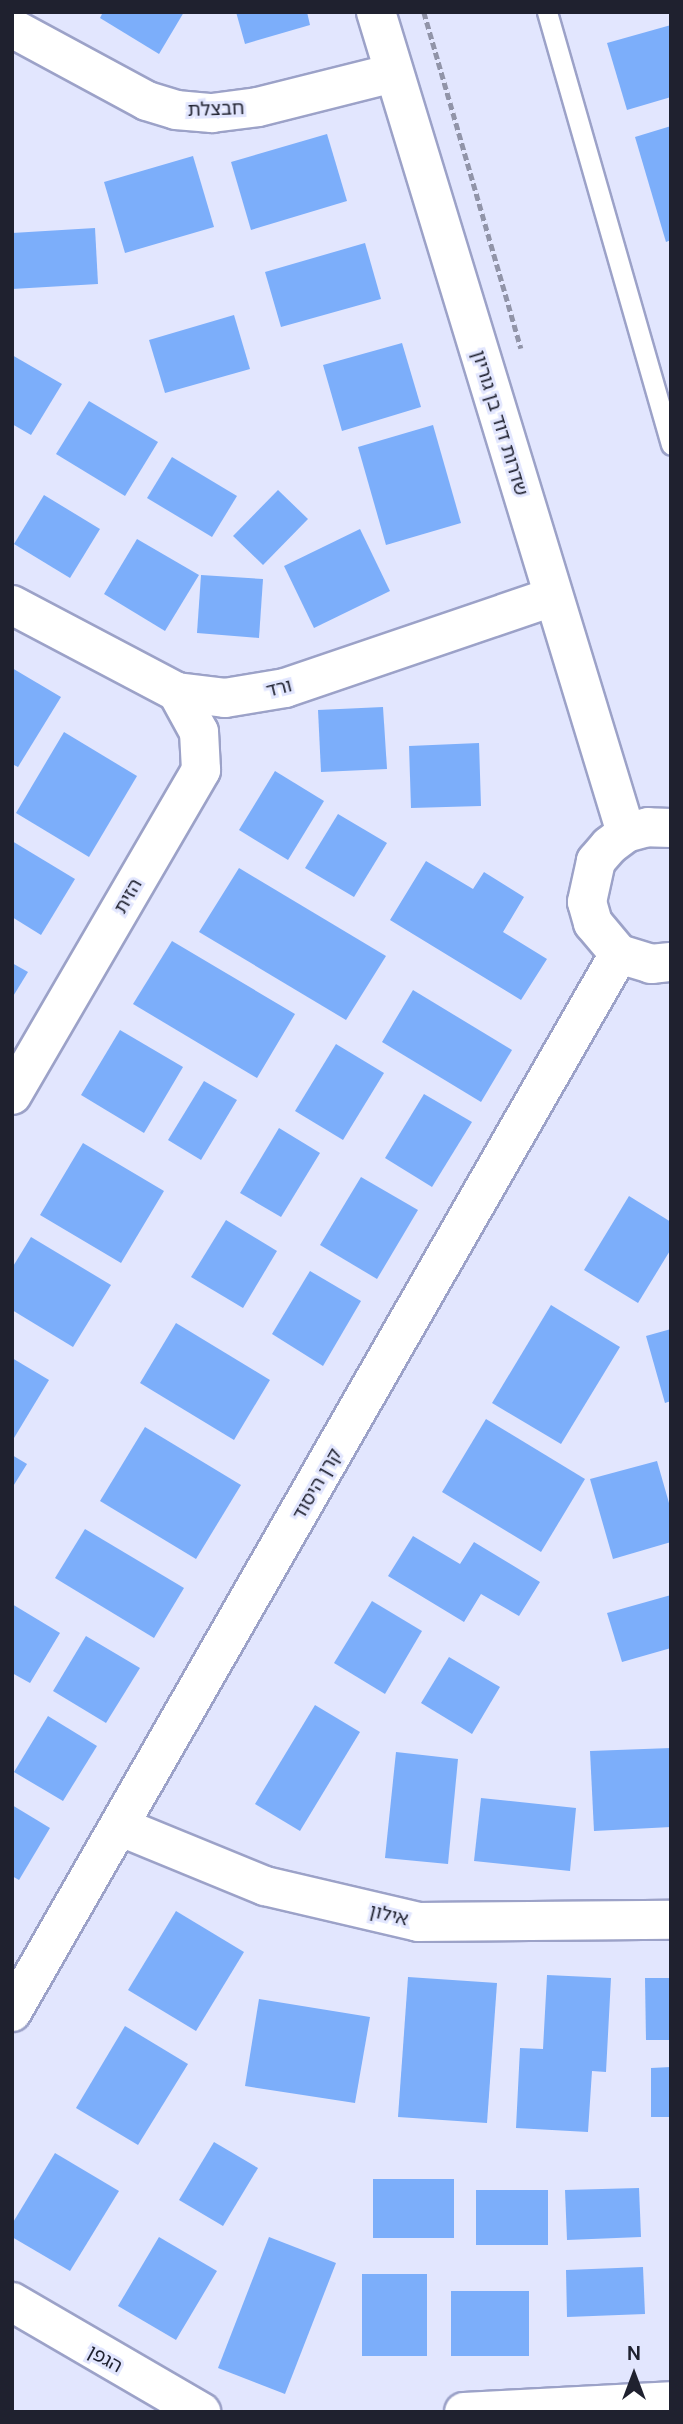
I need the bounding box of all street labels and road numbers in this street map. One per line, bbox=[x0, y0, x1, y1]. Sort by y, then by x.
street label: חבצלת bbox=[187, 97, 245, 121]
street label: שדרות דוד בן גוריון bbox=[467, 348, 533, 498]
street label: ורד bbox=[264, 674, 294, 702]
street label: הזית bbox=[109, 875, 147, 917]
street label: קרן היסוד bbox=[287, 1444, 347, 1524]
street label: אילון bbox=[367, 1899, 411, 1931]
street label: הגפן bbox=[84, 2340, 126, 2378]

